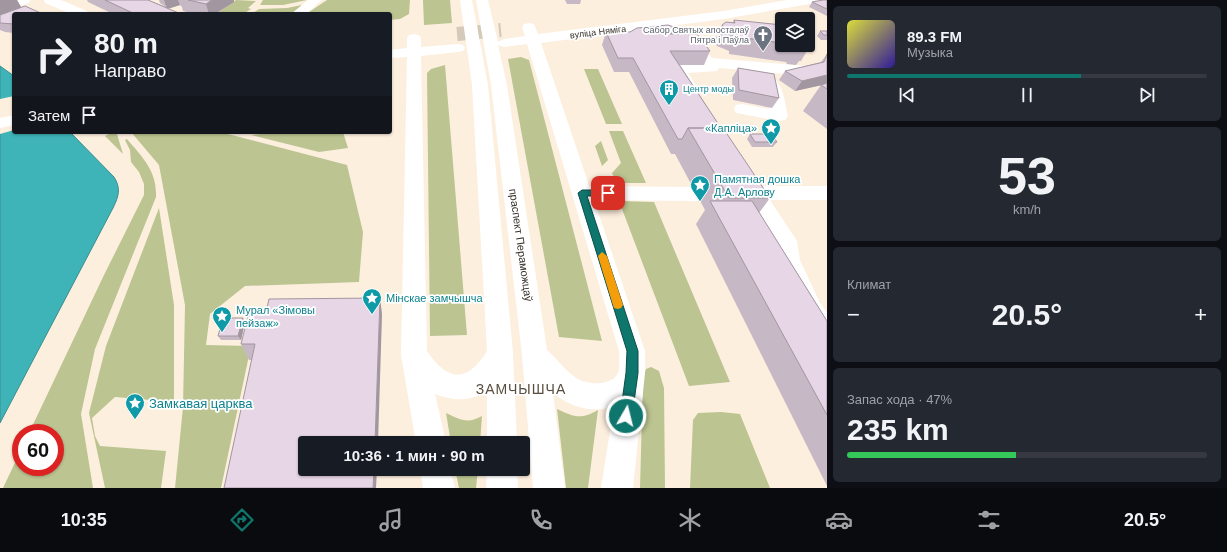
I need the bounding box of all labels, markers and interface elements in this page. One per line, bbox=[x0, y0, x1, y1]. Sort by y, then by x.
map controls bbox=[775, 12, 815, 52]
button: layers bbox=[775, 12, 815, 52]
street label: вуліца Няміга bbox=[569, 24, 627, 40]
church icon: Сабор Святых апосталаў Пятра і Паўла bbox=[752, 24, 774, 52]
place label: Сабор Святых апосталаў Пятра і Паўла bbox=[643, 25, 749, 45]
icon: right bbox=[28, 28, 80, 80]
text: 80 m bbox=[94, 28, 158, 59]
text: 89.3 FM bbox=[907, 28, 962, 45]
text: Музыка bbox=[907, 45, 953, 60]
text: Направо bbox=[94, 61, 166, 81]
building icon: Центр моды bbox=[658, 78, 680, 106]
place label: Центр моды bbox=[683, 84, 734, 94]
icon: previous bbox=[896, 84, 918, 106]
icon: pause bbox=[1016, 84, 1038, 106]
icon: next bbox=[1136, 84, 1158, 106]
icon: arrive bbox=[78, 104, 100, 126]
text: Затем bbox=[28, 107, 70, 124]
place icon: «Капліца» bbox=[760, 117, 782, 145]
place label: «Капліца» bbox=[705, 122, 757, 134]
text: 53 bbox=[998, 147, 1056, 205]
place label: Памятная дошка Д.А. Арлову bbox=[714, 173, 801, 198]
place icon: Памятная дошка Д.А. Арлову bbox=[689, 174, 711, 202]
pin bbox=[591, 176, 625, 210]
icon: arrive bbox=[597, 182, 619, 204]
street label: праспект Пераможцаў bbox=[507, 188, 535, 303]
text: km/h bbox=[1013, 202, 1041, 217]
text: Климат bbox=[847, 277, 891, 292]
place icon: Мінскае замчышча bbox=[361, 287, 383, 315]
place label: Мінскае замчышча bbox=[386, 292, 483, 304]
text: 20.5° bbox=[992, 298, 1062, 331]
text: − bbox=[847, 302, 860, 327]
text: + bbox=[1194, 302, 1207, 327]
place label: Мурал «Зімовы пейзаж» bbox=[236, 304, 315, 329]
place icon: Мурал «Зімовы пейзаж» bbox=[211, 305, 233, 333]
district label: ЗАМЧЫШЧА bbox=[476, 381, 566, 397]
place icon: Замкавая царква bbox=[124, 392, 146, 420]
text: Запас хода · 47% bbox=[847, 392, 952, 407]
position arrow bbox=[605, 395, 647, 437]
place label: Замкавая царква bbox=[149, 396, 253, 411]
text: 235 km bbox=[847, 413, 949, 446]
speed limit sign: 60 bbox=[12, 424, 64, 476]
text: 10:36 · 1 мин · 90 m bbox=[343, 447, 485, 464]
icon: directions bbox=[228, 506, 256, 534]
icon: music bbox=[377, 506, 405, 534]
icon: phone bbox=[527, 506, 555, 534]
icon: climate bbox=[676, 506, 704, 534]
icon: car bbox=[825, 506, 853, 534]
icon: filters bbox=[975, 506, 1003, 534]
text: 10:35 bbox=[61, 510, 107, 530]
text: 20.5° bbox=[1124, 510, 1166, 530]

